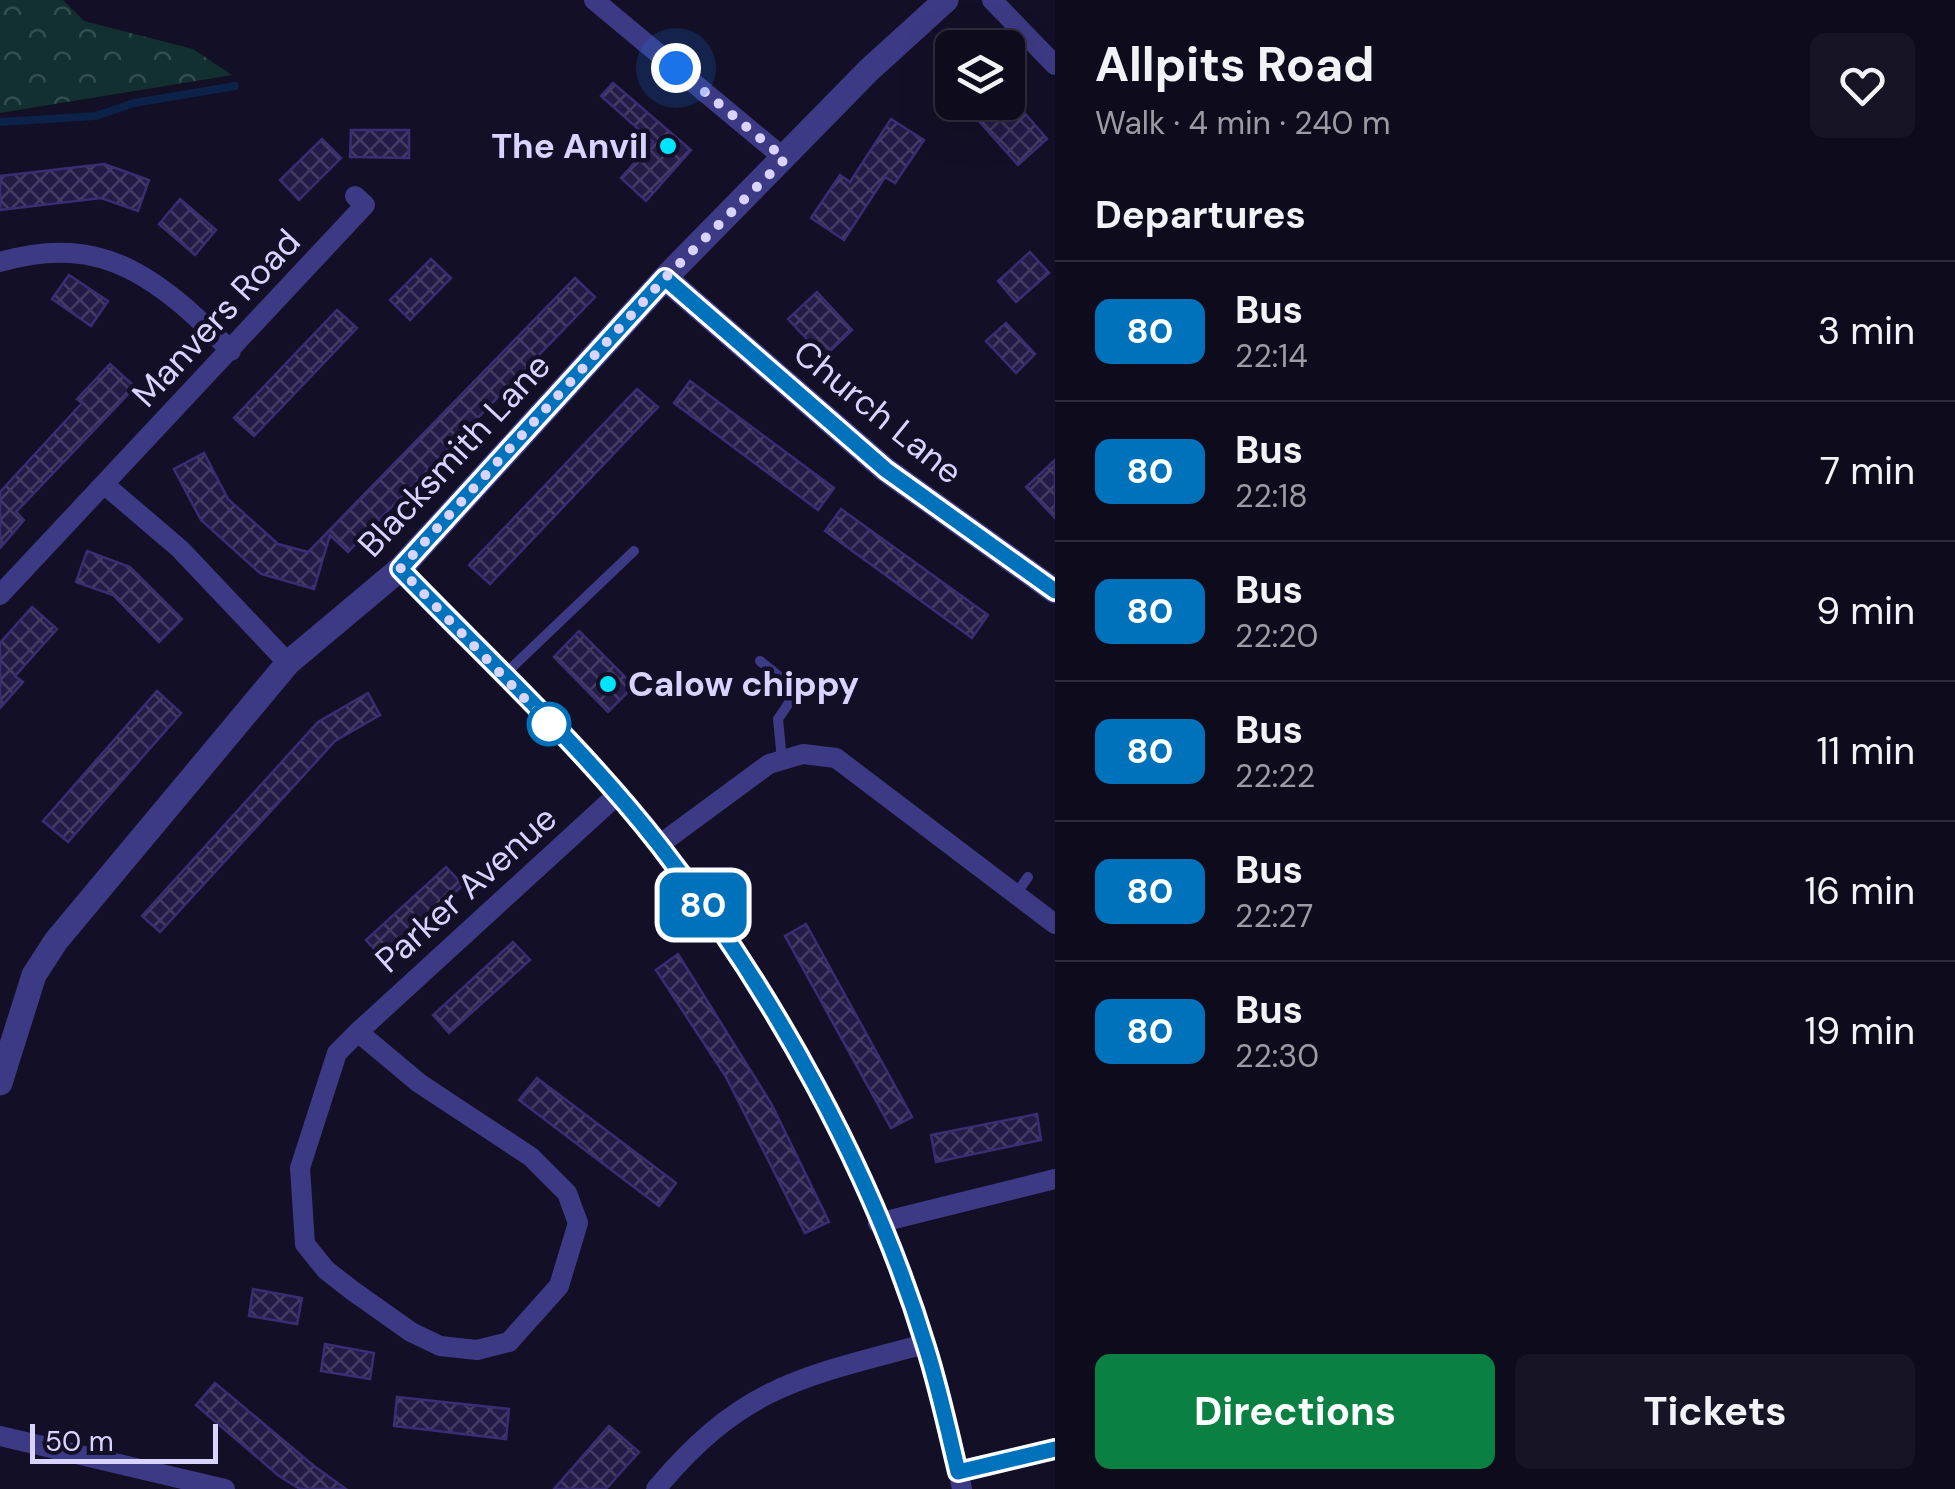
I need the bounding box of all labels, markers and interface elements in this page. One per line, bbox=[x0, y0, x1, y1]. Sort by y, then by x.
map controls bbox=[935, 30, 1025, 120]
button: layers bbox=[935, 30, 1025, 120]
text: Allpits Road bbox=[1095, 33, 1375, 96]
button: heart bbox=[1810, 33, 1915, 138]
your location bbox=[651, 43, 701, 93]
text: Walk · 4 min · 240 m bbox=[1095, 102, 1391, 144]
place label: The Anvil bbox=[491, 123, 648, 169]
marker: The Anvil bbox=[657, 135, 679, 157]
text: Departures bbox=[1095, 190, 1306, 240]
street label: Manvers Road bbox=[122, 219, 310, 417]
text: Bus bbox=[1235, 285, 1303, 335]
text: 3 min bbox=[1818, 306, 1915, 356]
text: 80 bbox=[1127, 308, 1173, 354]
street label: Church Lane bbox=[784, 330, 972, 494]
text: 22:14 bbox=[1235, 335, 1308, 377]
street label: Blacksmith Lane bbox=[348, 343, 560, 567]
text: Bus bbox=[1235, 425, 1303, 475]
text: 7 min bbox=[1820, 446, 1915, 496]
text: 80 bbox=[1127, 448, 1173, 494]
text: 22:18 bbox=[1235, 475, 1308, 517]
text: Bus bbox=[1235, 565, 1303, 615]
text: 9 min bbox=[1816, 586, 1915, 636]
text: 80 bbox=[1127, 588, 1173, 634]
text: 22:20 bbox=[1235, 615, 1318, 657]
place label: Calow chippy bbox=[628, 661, 859, 707]
marker: Calow chippy bbox=[597, 673, 619, 695]
unlabelled marker bbox=[528, 703, 570, 745]
text: Bus bbox=[1235, 705, 1303, 755]
text: 11 min bbox=[1816, 726, 1915, 776]
text: 80 bbox=[1127, 728, 1173, 774]
text: 22:22 bbox=[1235, 755, 1315, 797]
street label: Parker Avenue bbox=[366, 795, 566, 983]
text: Bus bbox=[1235, 845, 1303, 895]
text: 16 min bbox=[1804, 866, 1915, 916]
text: 80 bbox=[1127, 868, 1173, 914]
line badge: 80 bbox=[658, 872, 748, 938]
text: 80 bbox=[680, 882, 726, 928]
text: 22:27 bbox=[1235, 895, 1313, 937]
text: Bus bbox=[1235, 985, 1303, 1035]
text: 19 min bbox=[1804, 1006, 1915, 1056]
text: 80 bbox=[1127, 1008, 1173, 1054]
text: 22:30 bbox=[1235, 1035, 1319, 1077]
button: Directions bbox=[1095, 1354, 1495, 1469]
button: Tickets bbox=[1515, 1354, 1915, 1469]
scale bar bbox=[30, 1419, 218, 1464]
text: 50 m bbox=[45, 1423, 114, 1460]

